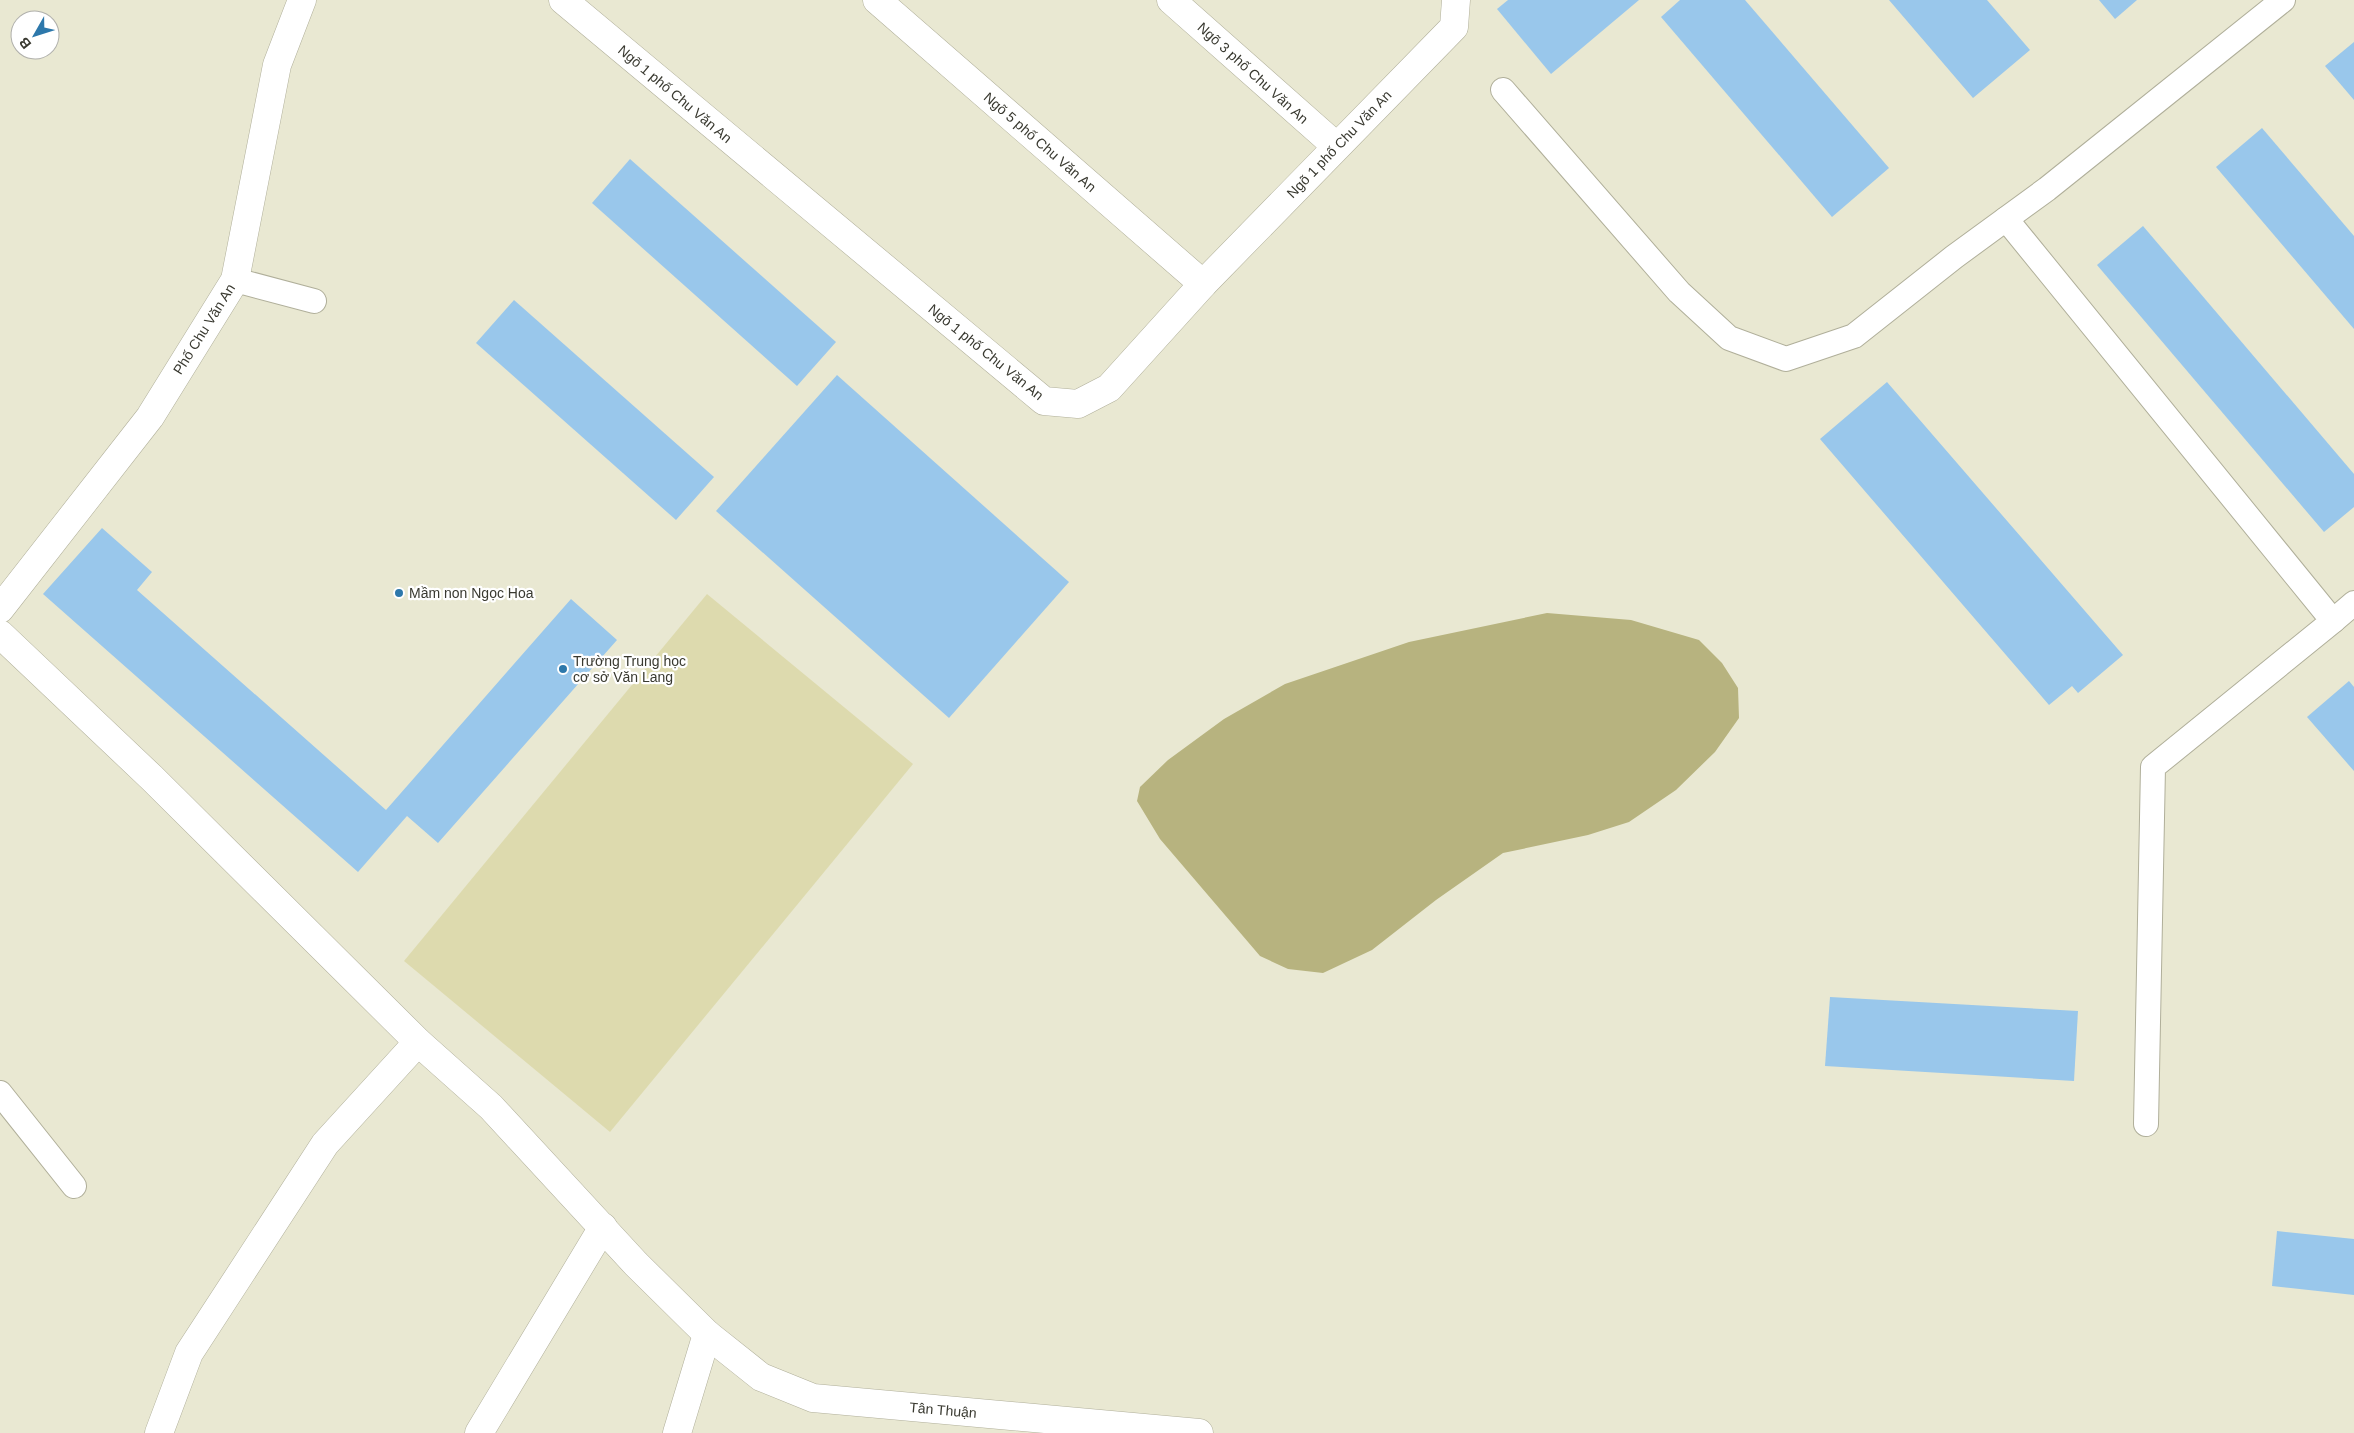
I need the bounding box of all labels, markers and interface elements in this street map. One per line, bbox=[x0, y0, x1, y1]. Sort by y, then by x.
north arrow bbox=[10, 10, 60, 60]
street label: Ngõ 3 phố Chu Văn An bbox=[1194, 19, 1312, 127]
text: B bbox=[15, 34, 34, 52]
street label: Ngõ 1 phố Chu Văn An bbox=[615, 42, 735, 146]
street label: Ngõ 1 phố Chu Văn An bbox=[1283, 87, 1395, 201]
street label: Ngõ 5 phố Chu Văn An bbox=[981, 89, 1099, 195]
street label: Phố Chu Văn An bbox=[170, 281, 238, 377]
street label: Ngõ 1 phố Chu Văn An bbox=[925, 301, 1047, 403]
place label: Mầm non Ngọc Hoa bbox=[409, 585, 534, 601]
marker: Mầm non Ngọc Hoa bbox=[393, 587, 405, 599]
place label: Trường Trung học cơ sở Văn Lang bbox=[573, 653, 686, 685]
marker: Trường Trung học cơ sở Văn Lang bbox=[557, 663, 569, 675]
street label: Tân Thuận bbox=[909, 1399, 977, 1421]

